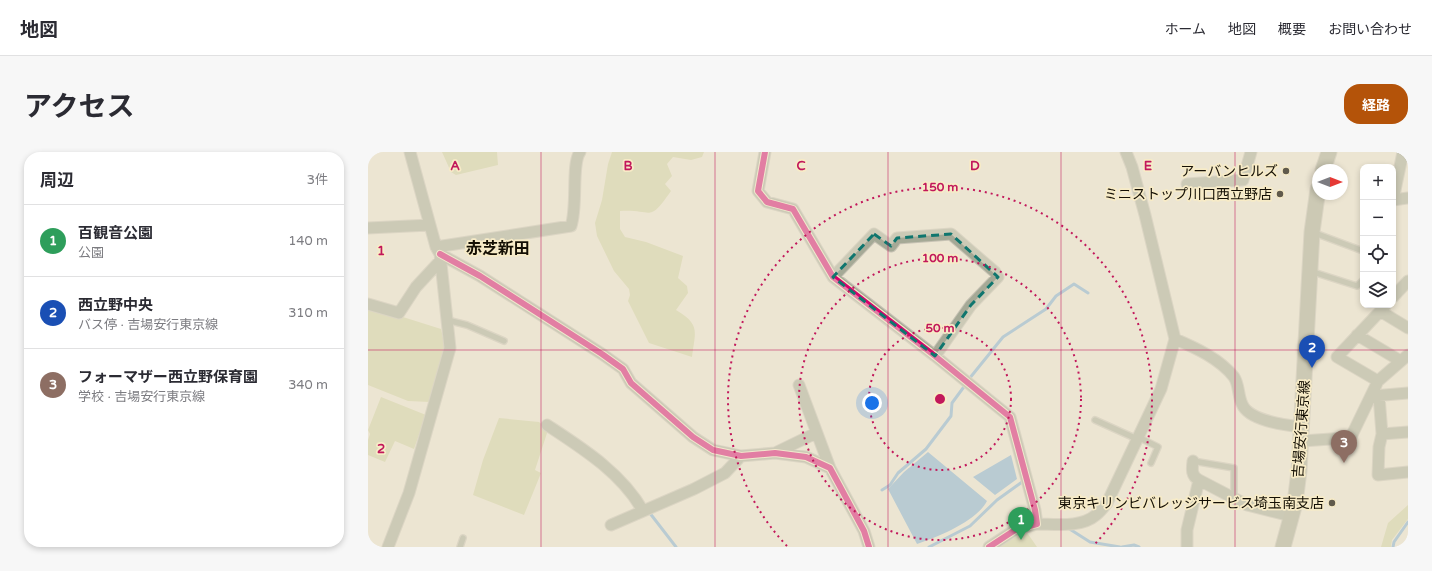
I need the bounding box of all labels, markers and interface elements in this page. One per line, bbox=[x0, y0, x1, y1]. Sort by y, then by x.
text: 地図 bbox=[20, 19, 58, 41]
text: ホーム bbox=[1164, 21, 1206, 38]
text: 地図 bbox=[1228, 21, 1256, 38]
text: 概要 bbox=[1278, 21, 1306, 38]
text: お問い合わせ bbox=[1328, 21, 1412, 38]
button: 経路 bbox=[1344, 84, 1408, 124]
text: アクセス bbox=[24, 90, 135, 124]
text: A bbox=[450, 158, 460, 174]
text: B bbox=[623, 158, 633, 174]
text: C bbox=[796, 158, 806, 174]
text: D bbox=[970, 158, 980, 174]
text: E bbox=[1144, 158, 1152, 174]
place label: アーバンヒルズ bbox=[1180, 163, 1278, 180]
north arrow bbox=[1312, 164, 1348, 200]
map controls bbox=[1360, 164, 1396, 308]
button: + bbox=[1360, 164, 1396, 200]
marker: アーバンヒルズ bbox=[1281, 166, 1291, 176]
text: 周辺 bbox=[40, 170, 74, 191]
text: 3件 bbox=[307, 172, 328, 188]
text: 150 m bbox=[922, 180, 958, 194]
place label: ミニストップ川口西立野店 bbox=[1104, 186, 1272, 203]
marker: ミニストップ川口西立野店 bbox=[1275, 189, 1285, 199]
button: − bbox=[1360, 200, 1396, 236]
text: 百観音公園 bbox=[78, 224, 153, 242]
text: 1 bbox=[49, 233, 57, 249]
text: 140 m bbox=[288, 233, 328, 249]
button: locate bbox=[1360, 236, 1396, 272]
district label: 赤芝新田 bbox=[466, 239, 530, 259]
text: 1 bbox=[377, 243, 385, 259]
text: 公園 bbox=[78, 245, 104, 261]
text: 100 m bbox=[922, 251, 958, 265]
button: layers bbox=[1360, 272, 1396, 308]
text: 西立野中央 bbox=[78, 296, 153, 314]
text: 2 bbox=[49, 305, 57, 321]
text: 310 m bbox=[288, 305, 328, 321]
text: バス停 · 吉場安行東京線 bbox=[78, 317, 218, 333]
text: 50 m bbox=[925, 321, 955, 335]
pin: 2 bbox=[1299, 335, 1325, 368]
text: フォーマザー西立野保育園 bbox=[78, 368, 258, 386]
text: 3 bbox=[49, 377, 57, 393]
text: 340 m bbox=[288, 377, 328, 393]
street label: 吉場安行東京線 bbox=[1290, 380, 1313, 479]
text: 学校 · 吉場安行東京線 bbox=[78, 389, 205, 405]
centre of rings bbox=[933, 392, 947, 406]
your location bbox=[862, 393, 882, 413]
pin: 3 bbox=[1331, 430, 1357, 463]
text: 2 bbox=[377, 441, 385, 457]
place label: 東京キリンビバレッジサービス埼玉南支店 bbox=[1058, 495, 1324, 512]
marker: 東京キリンビバレッジサービス埼玉南支店 bbox=[1327, 498, 1337, 508]
pin: 1 bbox=[1008, 507, 1034, 540]

